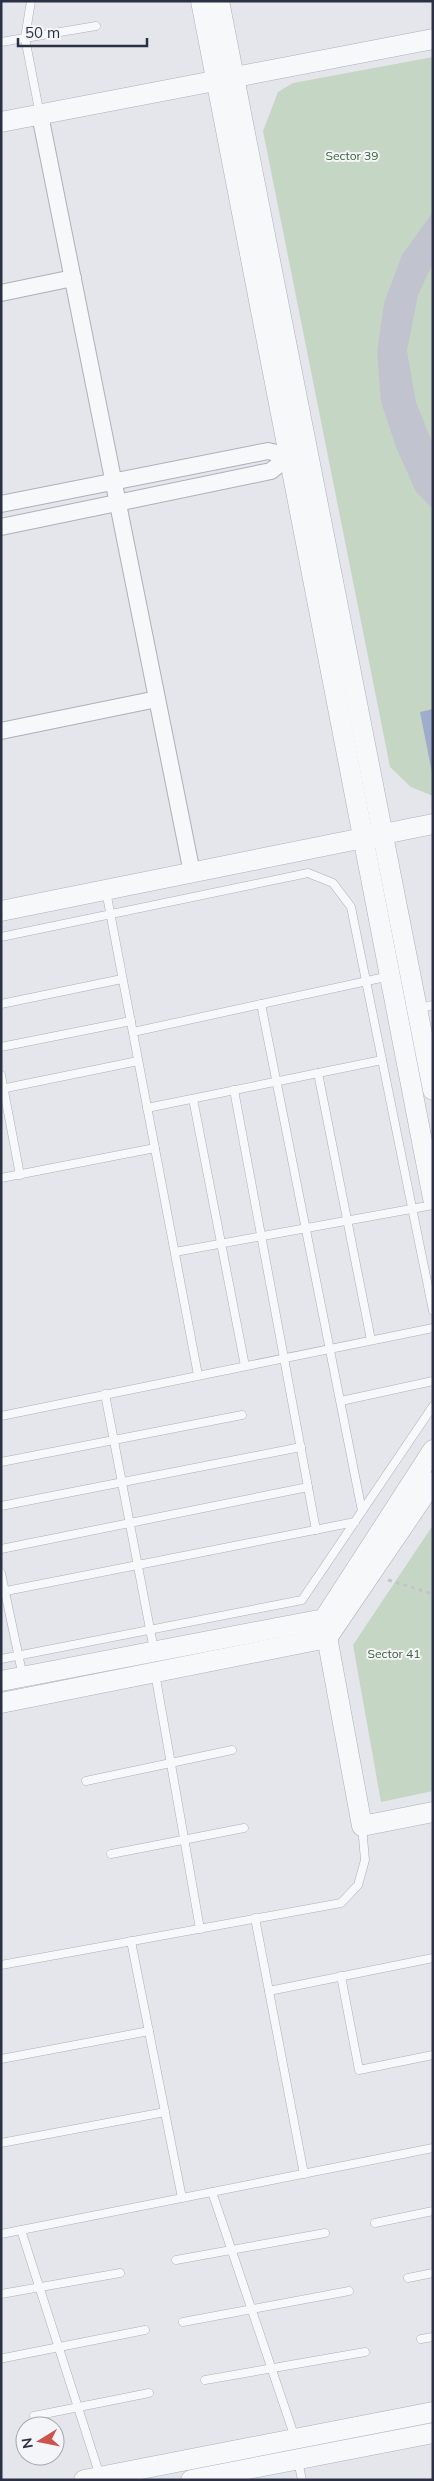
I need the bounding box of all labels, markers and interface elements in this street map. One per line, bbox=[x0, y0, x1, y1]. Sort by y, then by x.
scale bar bbox=[18, 15, 146, 47]
text: 50 m bbox=[25, 23, 60, 42]
park label: Sector 39 bbox=[326, 148, 378, 163]
park label: Sector 41 bbox=[368, 1646, 420, 1661]
north arrow bbox=[15, 2416, 65, 2466]
text: N bbox=[17, 2436, 37, 2450]

